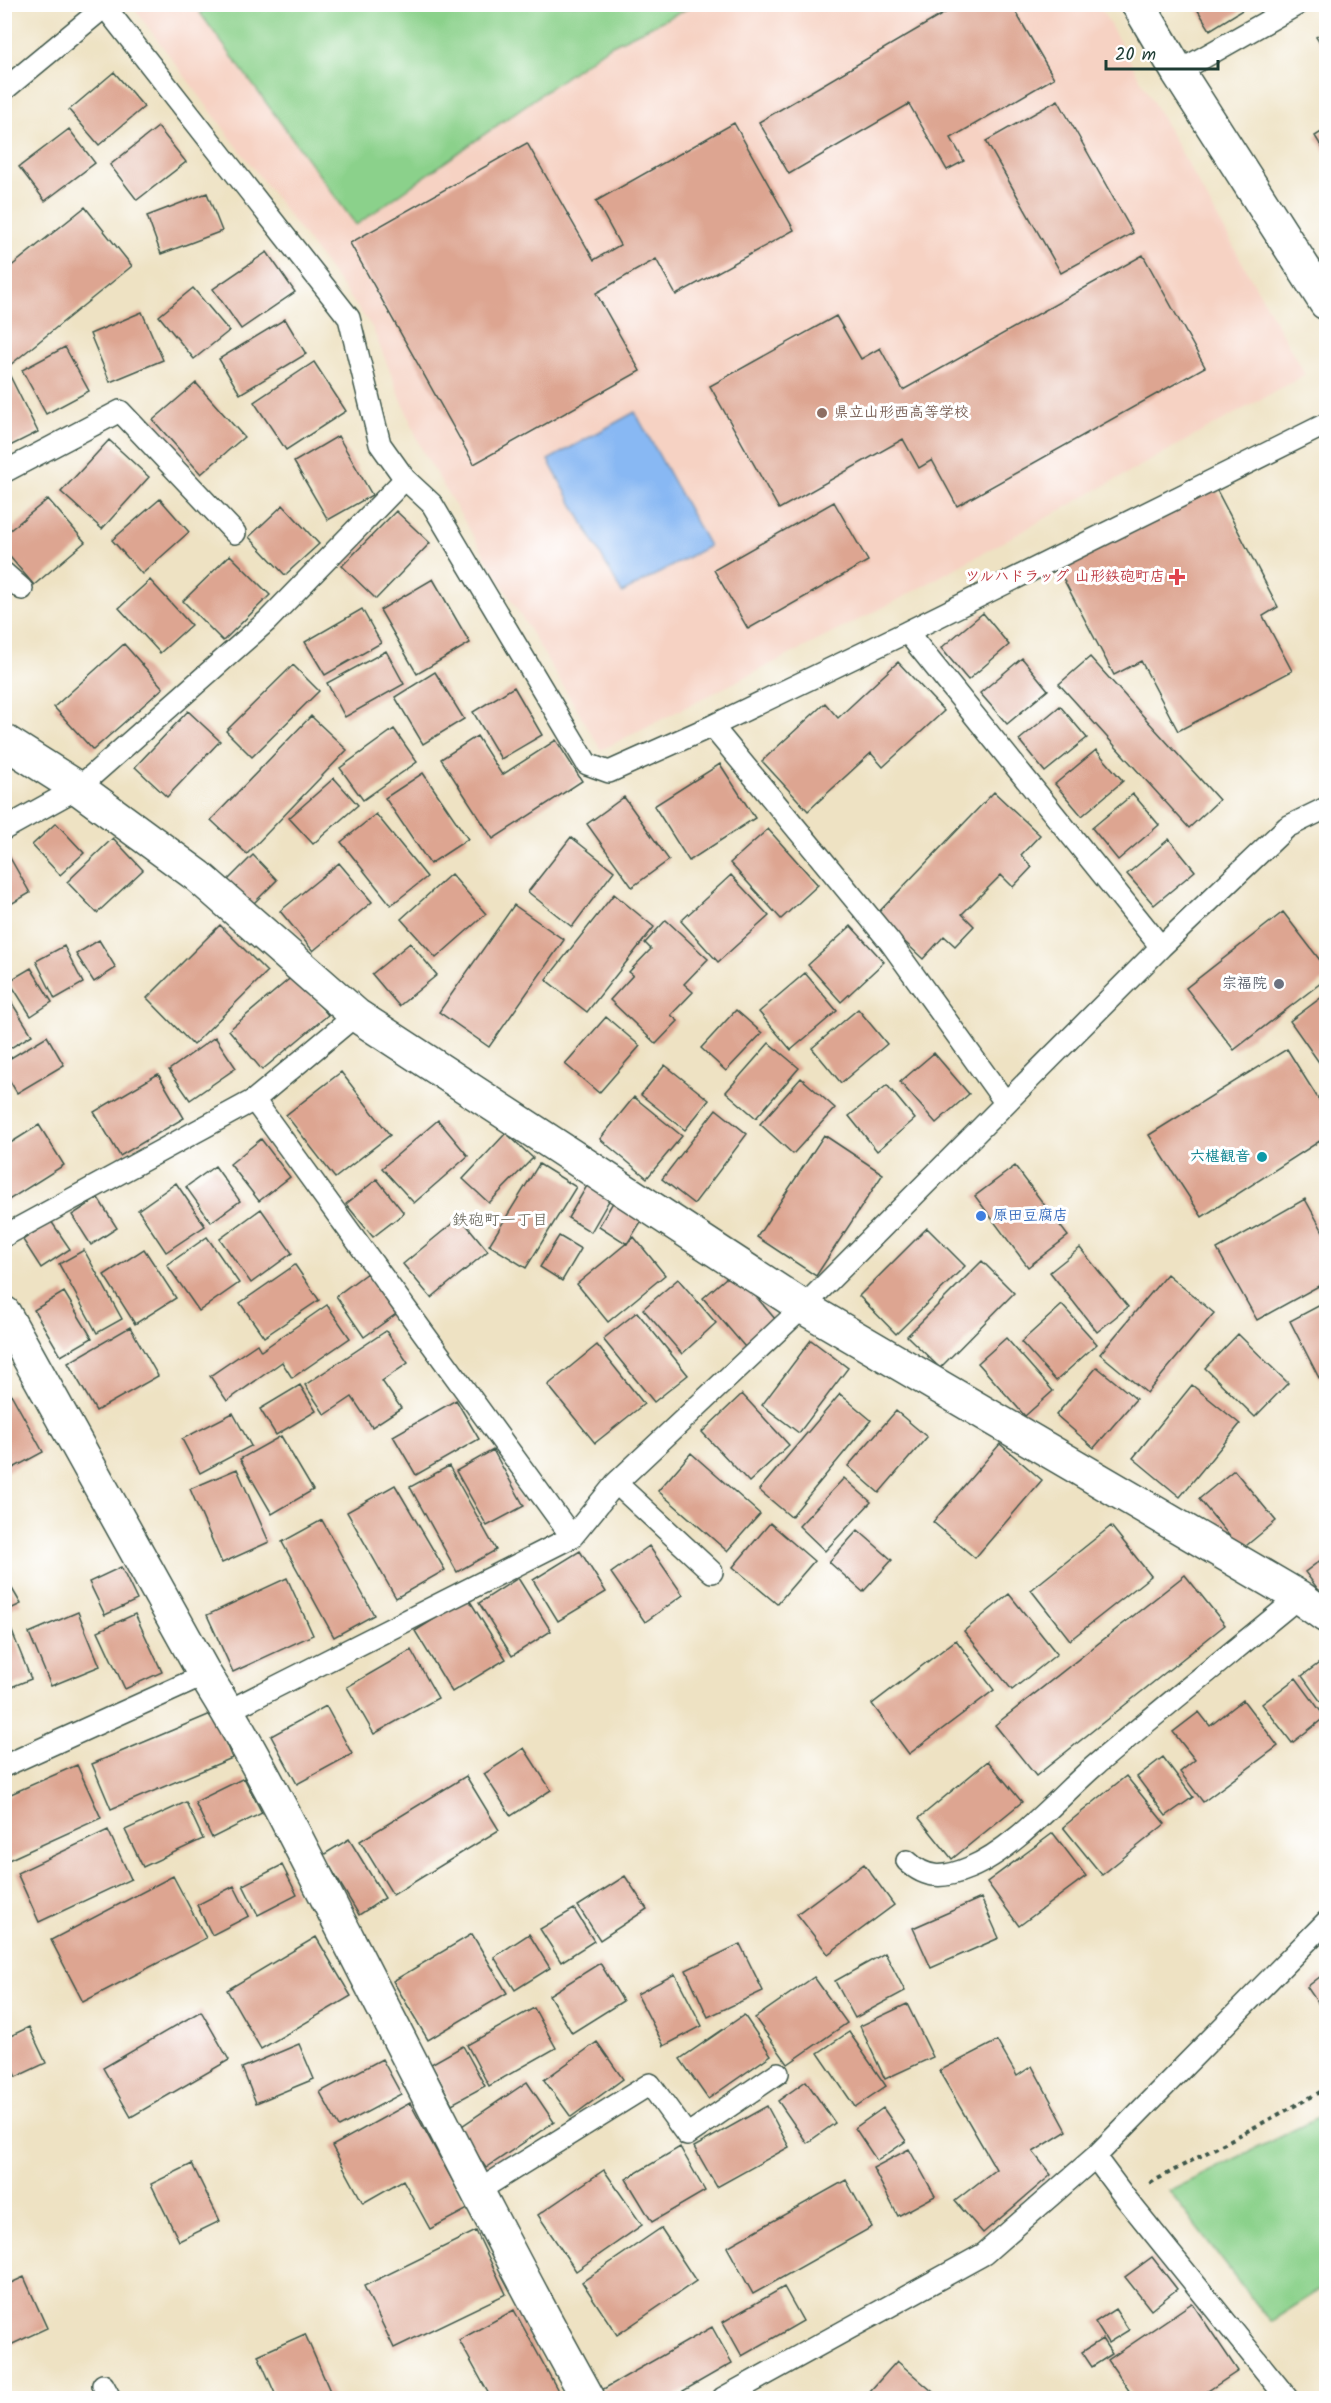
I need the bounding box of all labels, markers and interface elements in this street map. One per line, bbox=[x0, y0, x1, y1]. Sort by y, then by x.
scale bar bbox=[1106, 33, 1218, 71]
text: 20 m bbox=[1115, 41, 1156, 70]
place label: 県立山形西高等学校 bbox=[834, 401, 969, 425]
marker: 県立山形西高等学校 bbox=[815, 406, 829, 420]
place label: ツルハドラッグ 山形鉄砲町店 bbox=[965, 565, 1165, 589]
marker: ツルハドラッグ 山形鉄砲町店 bbox=[1170, 570, 1184, 584]
place label: 宗福院 bbox=[1222, 972, 1267, 996]
marker: 宗福院 bbox=[1272, 977, 1286, 991]
place label: 六椹観音 bbox=[1190, 1145, 1250, 1169]
marker: 六椹観音 bbox=[1255, 1150, 1269, 1164]
place label: 原田豆腐店 bbox=[993, 1204, 1068, 1228]
district label: 鉄砲町一丁目 bbox=[452, 1208, 548, 1233]
marker: 原田豆腐店 bbox=[974, 1209, 988, 1223]

